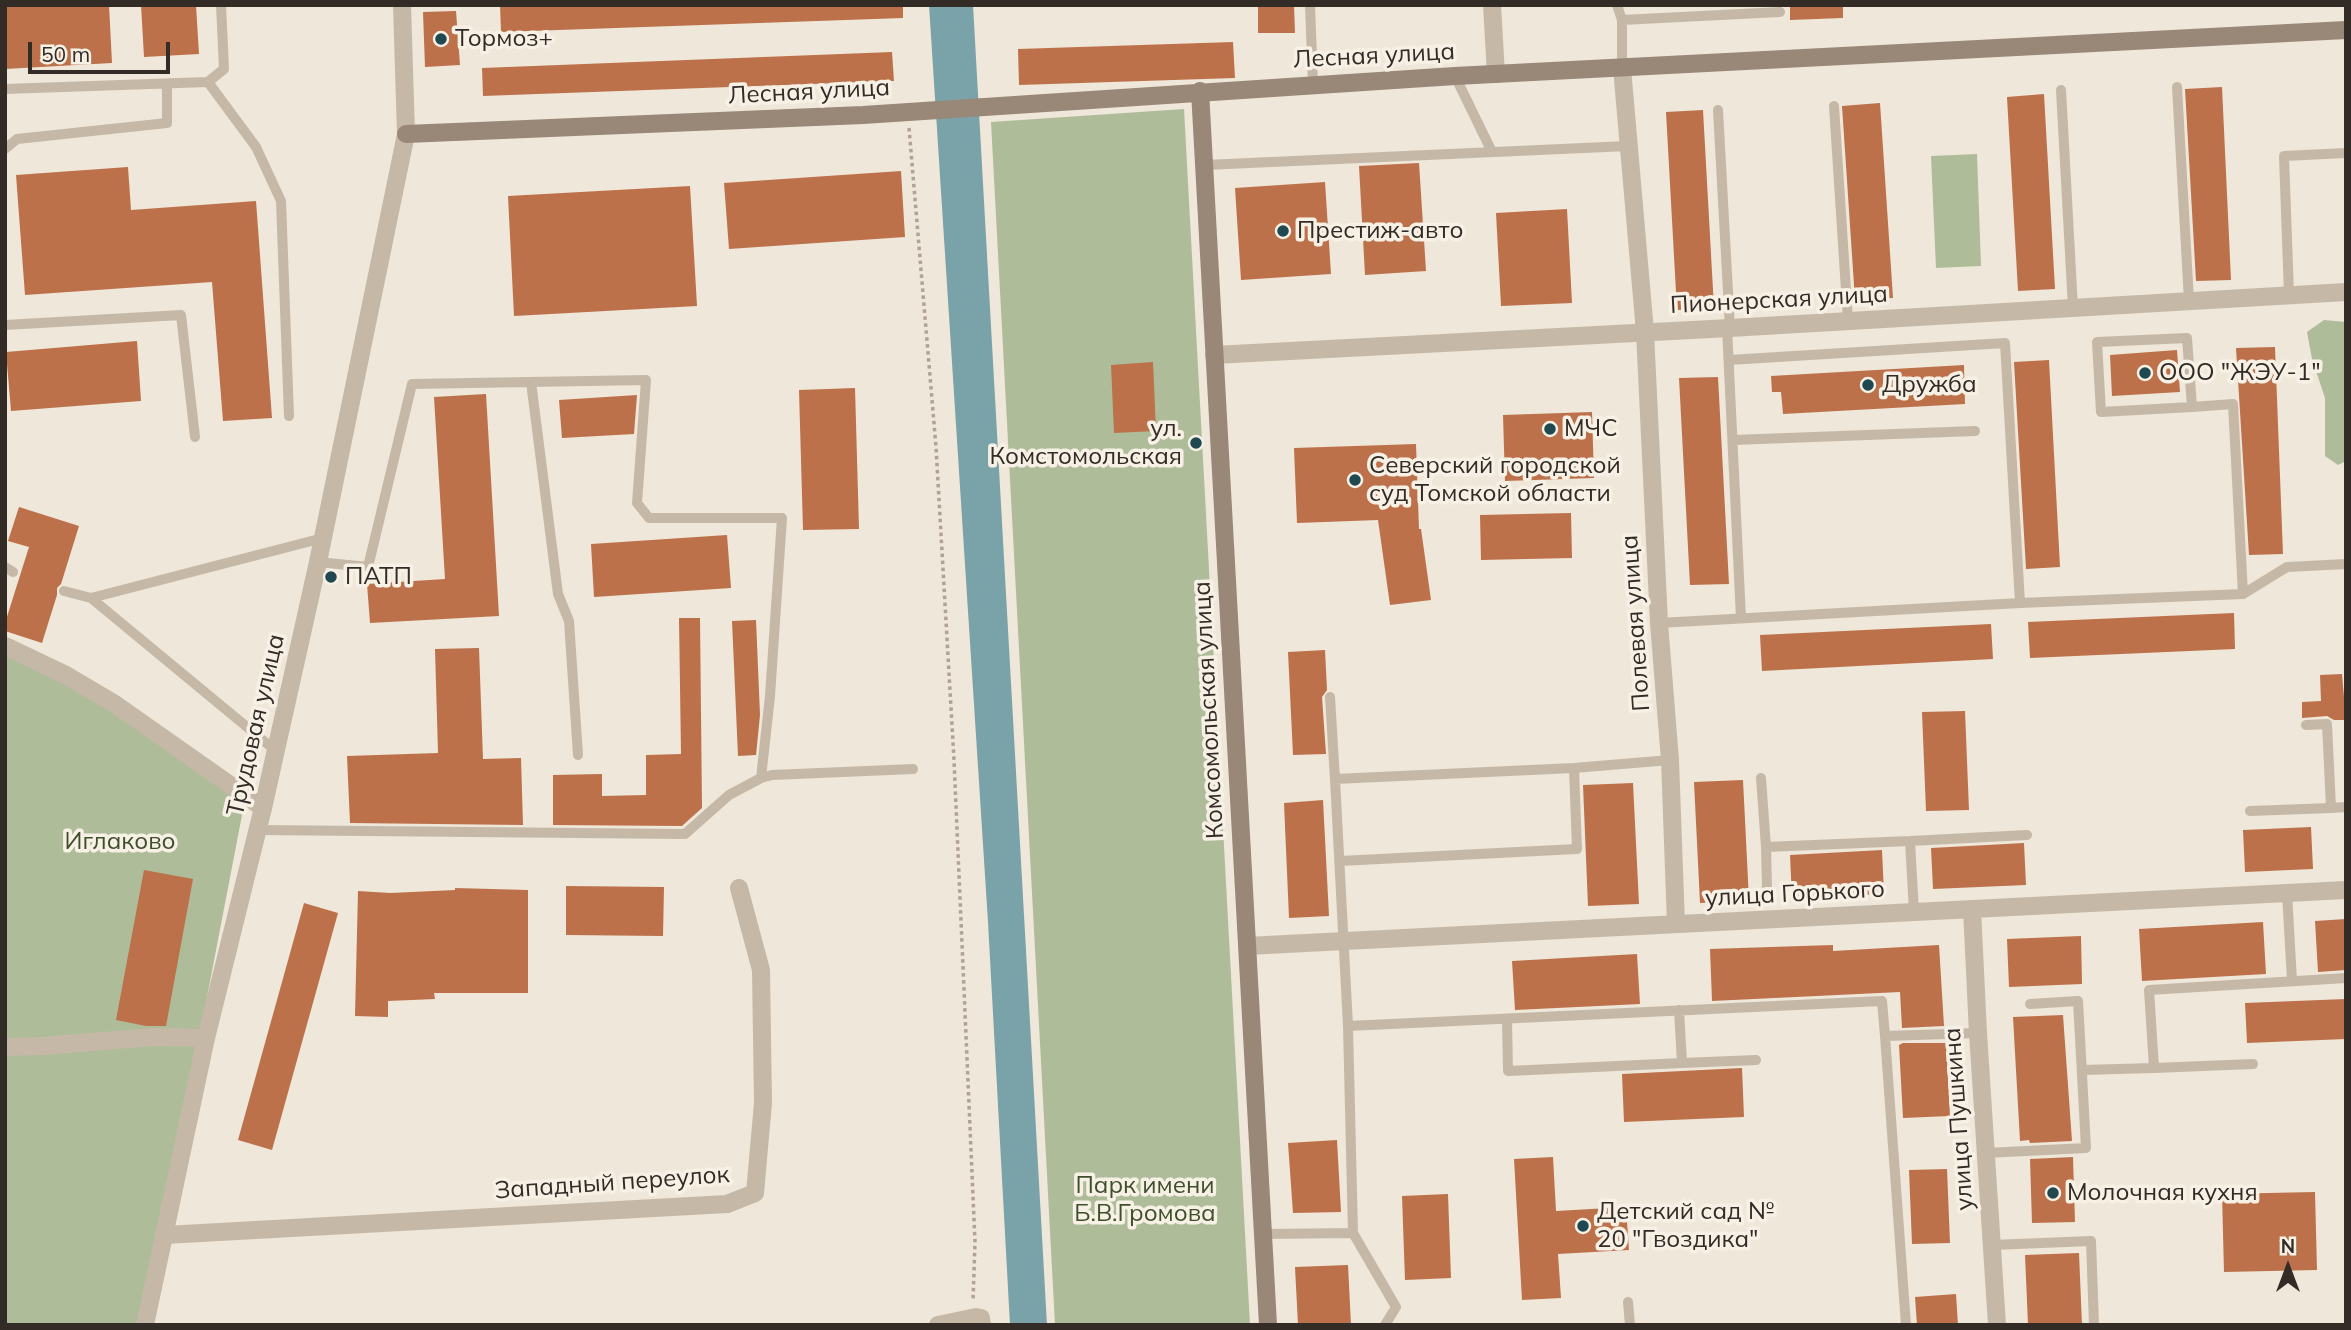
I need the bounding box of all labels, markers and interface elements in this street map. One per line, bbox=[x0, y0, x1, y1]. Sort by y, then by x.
place label: Тормоз+ bbox=[455, 25, 553, 53]
scale bar bbox=[32, 28, 173, 72]
marker: Тормоз+ bbox=[433, 31, 449, 47]
street label: Лесная улица bbox=[1292, 37, 1456, 75]
text: 50 m bbox=[41, 41, 90, 67]
street label: Лесная улица bbox=[727, 73, 891, 111]
place label: Престиж-авто bbox=[1297, 217, 1463, 245]
marker: Престиж-авто bbox=[1275, 223, 1291, 239]
street label: Пионерская улица bbox=[1669, 280, 1889, 320]
place label: ООО "ЖЭУ-1" bbox=[2159, 359, 2321, 387]
marker: ООО "ЖЭУ-1" bbox=[2137, 365, 2153, 381]
place label: Дружба bbox=[1882, 371, 1977, 399]
marker: Дружба bbox=[1860, 377, 1876, 393]
place label: ул. Комстомольская bbox=[989, 415, 1182, 471]
place label: МЧС bbox=[1564, 415, 1618, 443]
marker: МЧС bbox=[1542, 421, 1558, 437]
marker: ул. Комстомольская bbox=[1188, 435, 1204, 451]
place label: Северский городской суд Томской области bbox=[1369, 452, 1621, 508]
marker: Северский городской суд Томской области bbox=[1347, 472, 1363, 488]
street label: Полевая улица bbox=[1615, 534, 1657, 712]
place label: ПАТП bbox=[345, 563, 412, 591]
marker: ПАТП bbox=[323, 569, 339, 585]
street label: Комсомольская улица bbox=[1188, 580, 1230, 840]
street label: Трудовая улица bbox=[221, 631, 291, 819]
park label: Иглаково bbox=[64, 828, 176, 856]
street label: улица Горького bbox=[1704, 875, 1886, 913]
street label: улица Пушкина bbox=[1938, 1027, 1980, 1211]
street label: Западный переулок bbox=[494, 1160, 730, 1206]
park label: Парк имени Б.В.Громова bbox=[1074, 1172, 1216, 1228]
place label: Молочная кухня bbox=[2067, 1179, 2258, 1207]
marker: Молочная кухня bbox=[2045, 1185, 2061, 1201]
place label: Детский сад № 20 "Гвоздика" bbox=[1597, 1198, 1774, 1254]
marker: Детский сад № 20 "Гвоздика" bbox=[1575, 1218, 1591, 1234]
north arrow bbox=[2253, 1232, 2323, 1302]
text: N bbox=[2281, 1234, 2295, 1258]

